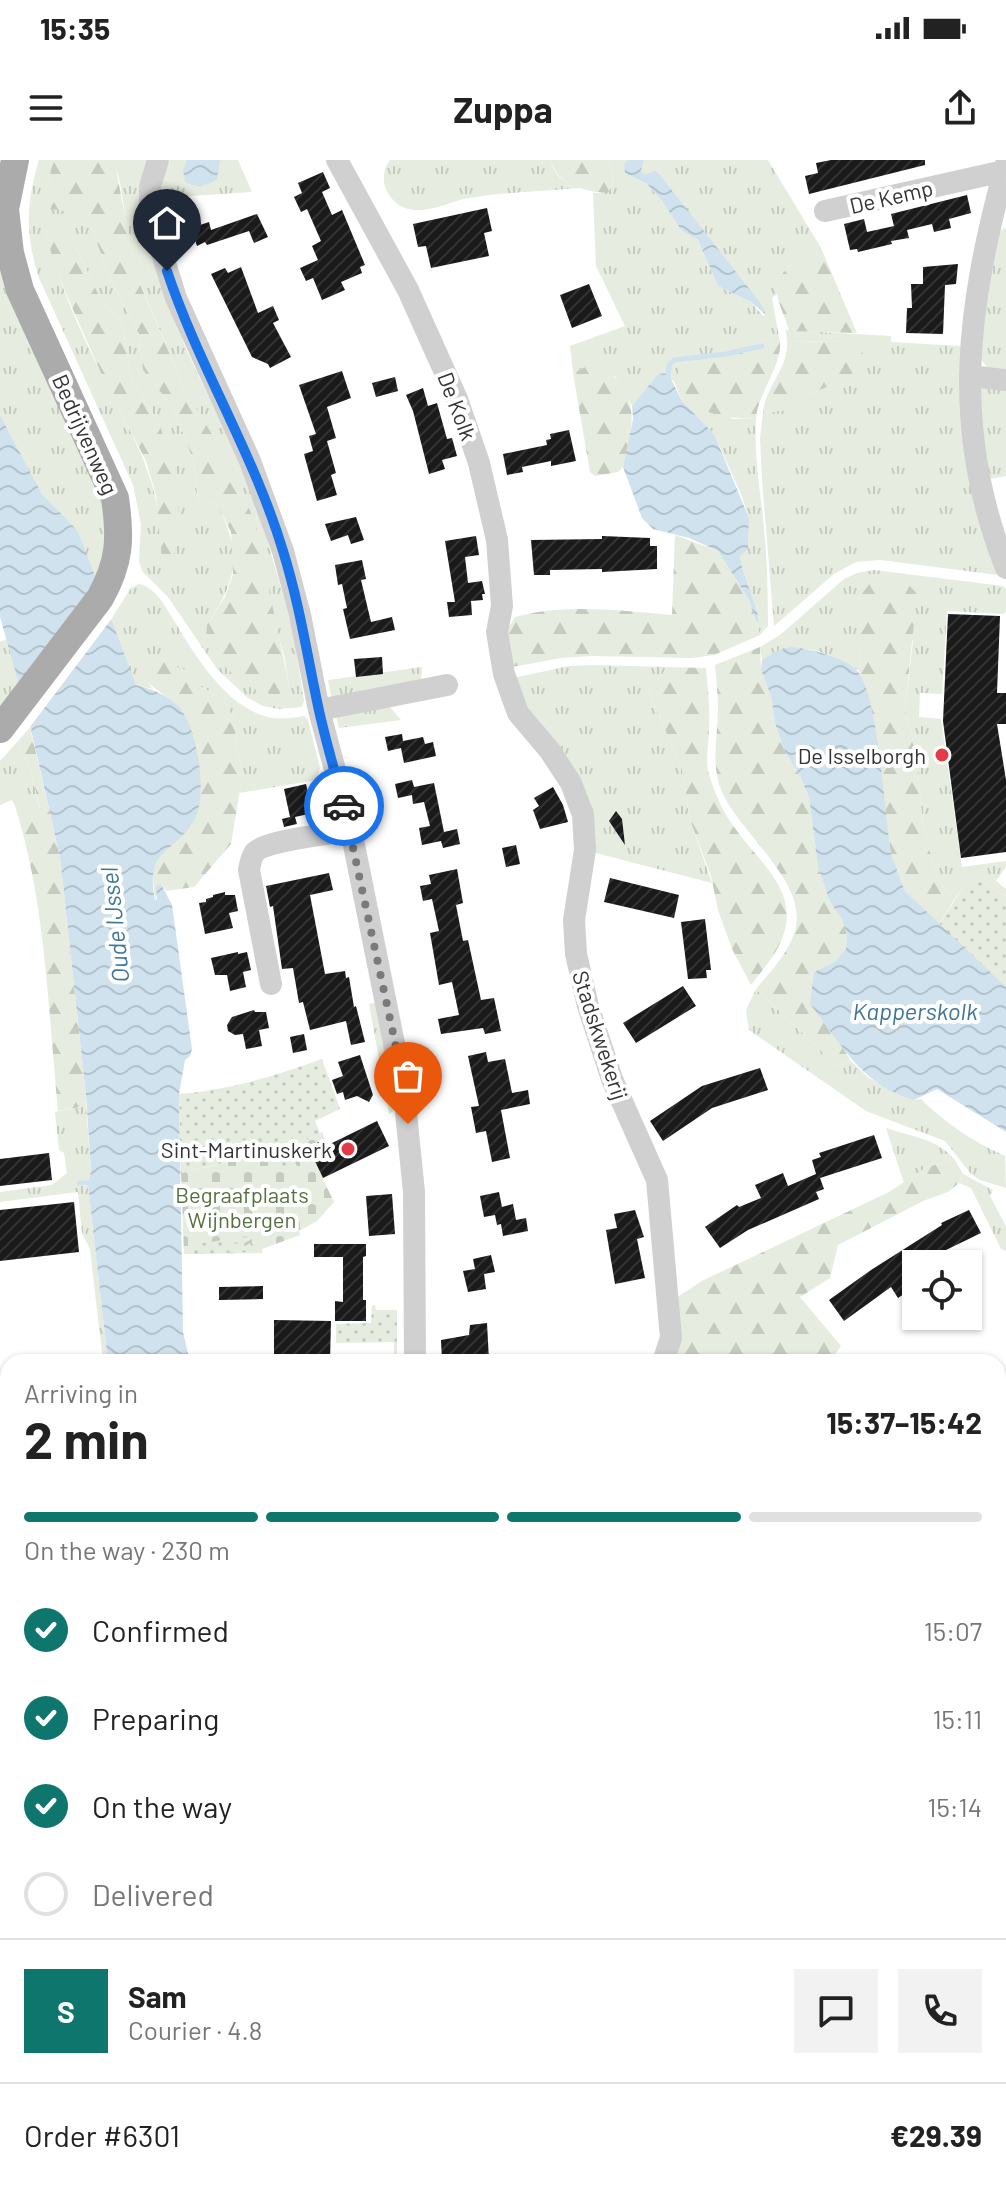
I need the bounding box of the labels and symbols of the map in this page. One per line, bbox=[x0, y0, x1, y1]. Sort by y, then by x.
street label: De Kemp bbox=[847, 174, 935, 218]
pin bbox=[133, 189, 201, 271]
street label: De Kolk bbox=[433, 368, 483, 444]
street label: Bedrijvenweg bbox=[48, 370, 124, 498]
place label: De Isselborgh bbox=[798, 742, 926, 768]
marker: De Isselborgh bbox=[933, 746, 951, 764]
courier bbox=[304, 766, 384, 846]
water label: Oude IJssel bbox=[93, 865, 134, 984]
street label: Stadskwekerij bbox=[568, 967, 634, 1103]
water label: Kapperskolk bbox=[852, 996, 978, 1025]
pin bbox=[374, 1042, 442, 1124]
place label: Sint-Martinuskerk bbox=[161, 1136, 332, 1162]
marker: Sint-Martinuskerk bbox=[339, 1140, 357, 1158]
park label: Begraafplaats Wijnbergen bbox=[175, 1181, 309, 1232]

